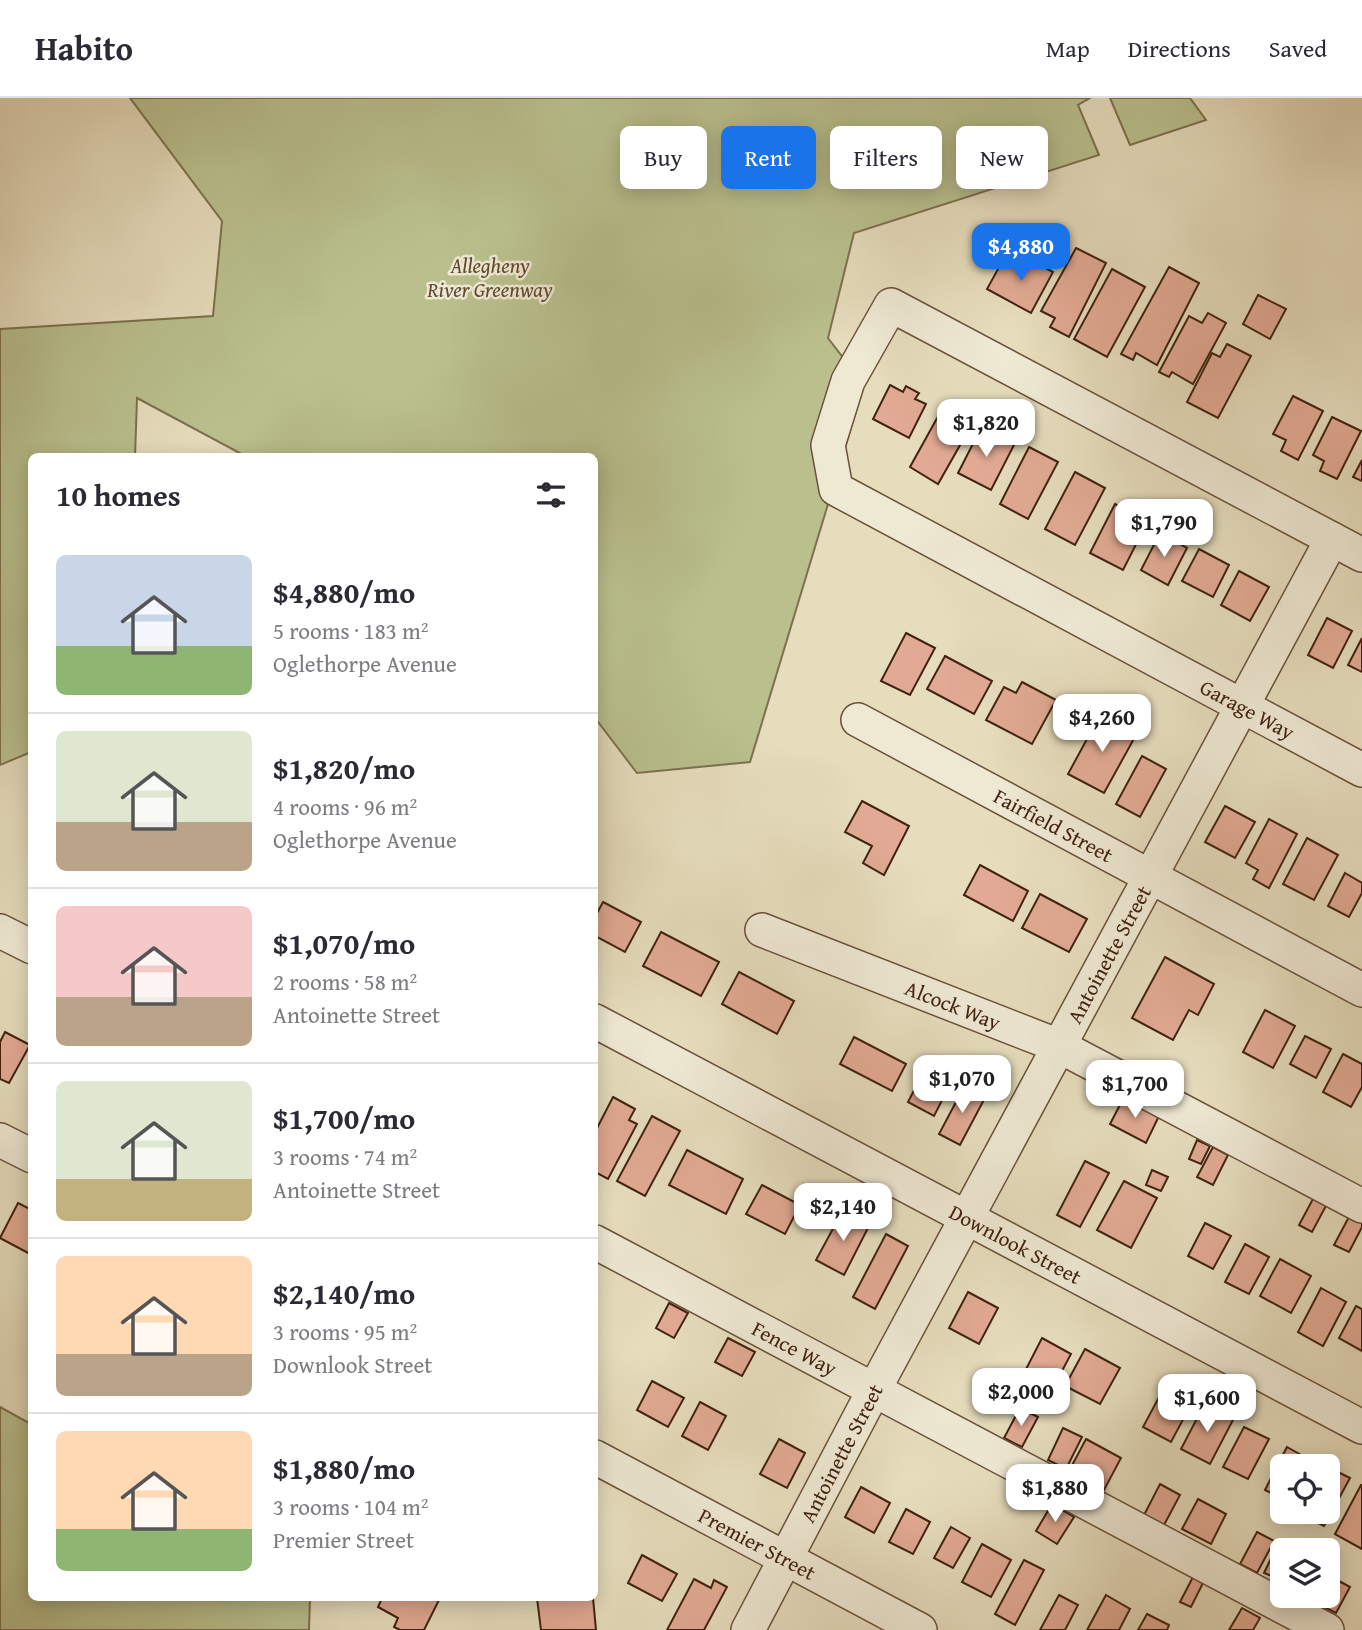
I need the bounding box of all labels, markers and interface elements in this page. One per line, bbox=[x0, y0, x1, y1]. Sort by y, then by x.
text: Habito bbox=[35, 24, 133, 72]
text: Map bbox=[1046, 31, 1090, 66]
text: Directions bbox=[1128, 31, 1231, 66]
text: Saved bbox=[1269, 31, 1327, 66]
chip: Buy bbox=[620, 126, 707, 189]
chip: Rent bbox=[721, 126, 816, 189]
chip: Filters bbox=[830, 126, 942, 189]
chip: New bbox=[956, 126, 1048, 189]
pin: $4,880 bbox=[964, 223, 1078, 283]
text: $4,880 bbox=[988, 229, 1054, 262]
park label: Allegheny River Greenway bbox=[426, 250, 553, 305]
pin: $1,820 bbox=[929, 400, 1043, 459]
text: $1,820 bbox=[953, 405, 1019, 438]
text: 10 homes bbox=[56, 473, 181, 517]
icon: filters bbox=[532, 476, 570, 514]
pin: $1,790 bbox=[1107, 500, 1221, 559]
text: $1,790 bbox=[1131, 505, 1197, 538]
text: $4,880/mo bbox=[273, 570, 415, 614]
icon: home bbox=[112, 583, 196, 667]
text: 5 rooms · 183 m² bbox=[273, 614, 428, 647]
text: Oglethorpe Avenue bbox=[273, 647, 457, 680]
street label: Garage Way bbox=[1195, 671, 1301, 747]
pin: $4,260 bbox=[1045, 694, 1159, 754]
text: $4,260 bbox=[1069, 700, 1135, 733]
text: $1,820/mo bbox=[273, 746, 415, 790]
icon: home bbox=[112, 759, 196, 843]
street label: Fairfield Street bbox=[988, 780, 1119, 870]
text: 4 rooms · 96 m² bbox=[273, 790, 417, 823]
text: Oglethorpe Avenue bbox=[273, 823, 457, 856]
street label: Antoinette Street bbox=[1059, 879, 1159, 1029]
text: $1,070/mo bbox=[273, 921, 415, 965]
icon: home bbox=[112, 934, 196, 1018]
text: 2 rooms · 58 m² bbox=[273, 965, 417, 998]
street label: Alcock Way bbox=[901, 972, 1006, 1037]
text: Antoinette Street bbox=[273, 998, 440, 1031]
pin: $1,070 bbox=[905, 1056, 1019, 1115]
pin: $1,700 bbox=[1078, 1060, 1192, 1120]
text: $1,070 bbox=[929, 1061, 995, 1094]
text: $1,700 bbox=[1102, 1066, 1168, 1099]
text: $1,700/mo bbox=[273, 1096, 415, 1140]
icon: home bbox=[112, 1109, 196, 1193]
text: 3 rooms · 74 m² bbox=[273, 1140, 417, 1173]
text: Antoinette Street bbox=[273, 1173, 440, 1206]
pin: $2,140 bbox=[786, 1184, 900, 1243]
text: $2,140 bbox=[810, 1189, 876, 1222]
street label: Downlook Street bbox=[944, 1196, 1088, 1292]
text: $2,140/mo bbox=[273, 1271, 415, 1315]
icon: home bbox=[112, 1284, 196, 1368]
street label: Fence Way bbox=[747, 1313, 843, 1383]
text: 3 rooms · 95 m² bbox=[273, 1315, 417, 1348]
text: Downlook Street bbox=[273, 1348, 432, 1381]
pin: $2,000 bbox=[964, 1368, 1078, 1428]
text: $2,000 bbox=[988, 1374, 1054, 1407]
pin: $1,600 bbox=[1150, 1374, 1264, 1434]
street label: Antoinette Street bbox=[792, 1378, 890, 1528]
text: $1,600 bbox=[1174, 1380, 1240, 1413]
text: $1,880/mo bbox=[273, 1446, 415, 1490]
map controls bbox=[1270, 1454, 1340, 1608]
button: locate bbox=[1270, 1454, 1340, 1524]
icon: home bbox=[112, 1459, 196, 1543]
pin: $1,880 bbox=[998, 1464, 1112, 1524]
text: $1,880 bbox=[1022, 1470, 1088, 1503]
text: 3 rooms · 104 m² bbox=[273, 1490, 428, 1523]
street label: Premier Street bbox=[693, 1499, 822, 1588]
text: Premier Street bbox=[273, 1523, 414, 1556]
button: layers bbox=[1270, 1538, 1340, 1608]

